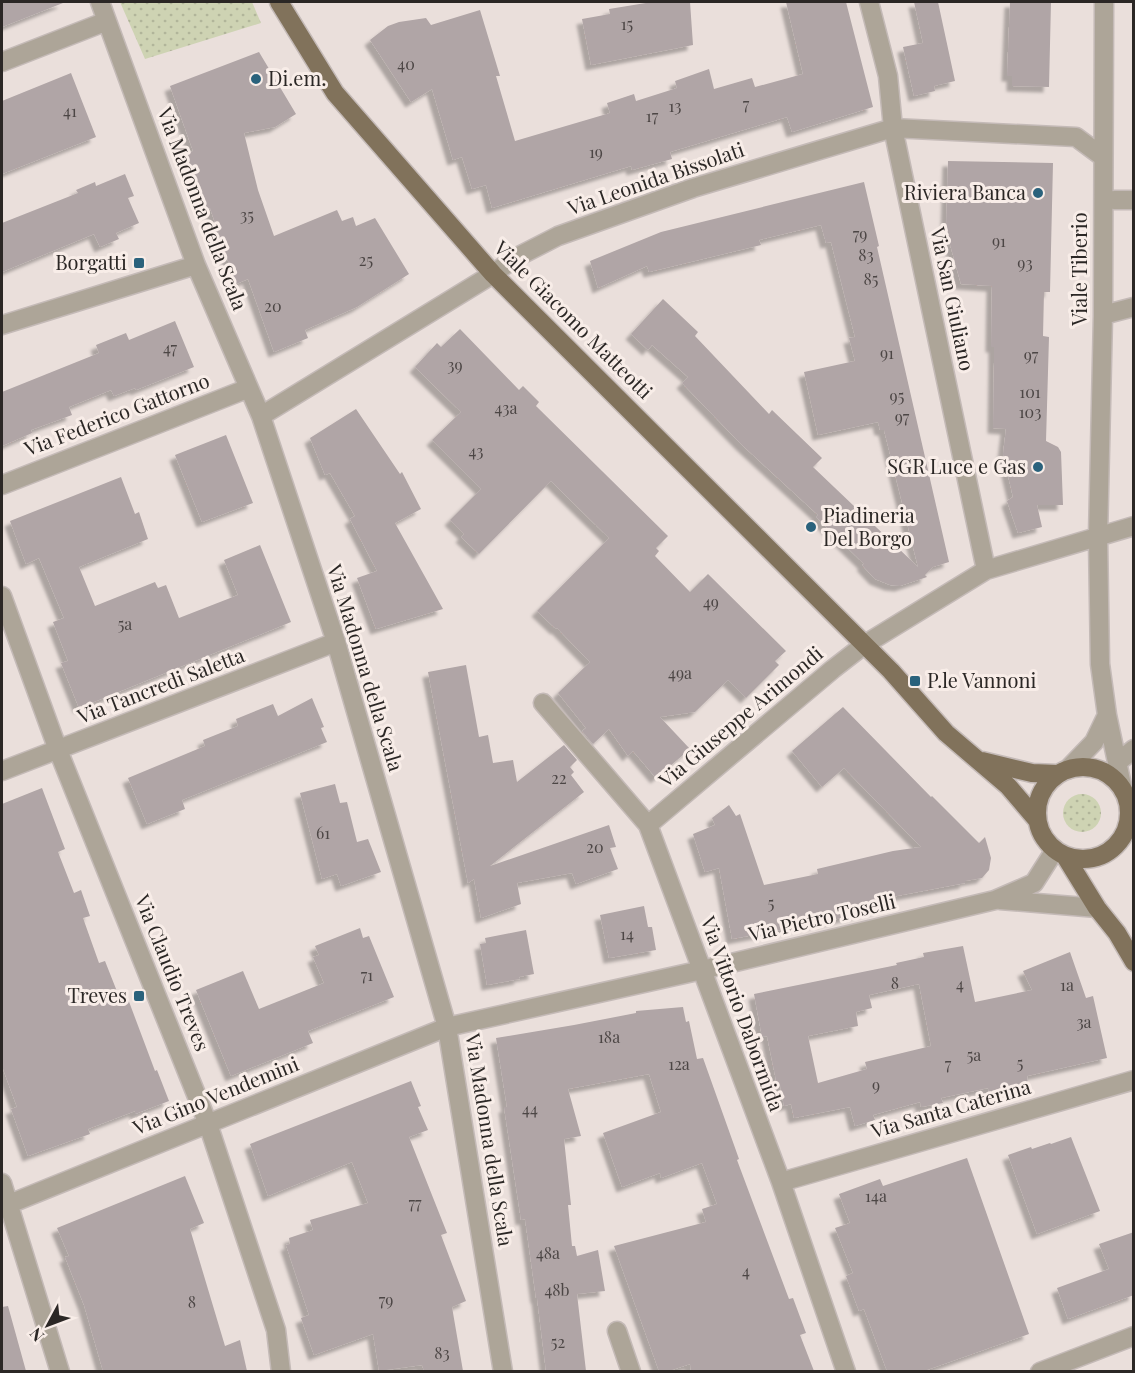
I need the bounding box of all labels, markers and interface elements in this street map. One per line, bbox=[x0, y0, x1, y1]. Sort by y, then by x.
house number: 15 bbox=[621, 13, 633, 34]
house number: 40 bbox=[397, 53, 415, 74]
place label: Di.em. bbox=[268, 64, 326, 91]
marker: Di.em. bbox=[249, 72, 263, 86]
house number: 7 bbox=[743, 93, 750, 114]
house number: 13 bbox=[669, 95, 681, 116]
house number: 41 bbox=[63, 100, 77, 121]
street label: Via Madonna della Scala bbox=[152, 102, 255, 314]
house number: 17 bbox=[646, 105, 659, 126]
street label: Via Leonida Bissolati bbox=[563, 135, 748, 221]
house number: 19 bbox=[589, 141, 603, 162]
place label: Riviera Banca bbox=[904, 178, 1026, 205]
marker: Riviera Banca bbox=[1031, 186, 1045, 200]
house number: 35 bbox=[240, 204, 254, 225]
street label: Viale Tiberio bbox=[1065, 212, 1092, 327]
house number: 79 bbox=[853, 223, 867, 244]
street label: Via San Giuliano bbox=[925, 223, 982, 373]
house number: 91 bbox=[992, 230, 1006, 251]
street label: Viale Giacomo Matteotti bbox=[488, 233, 659, 404]
house number: 83 bbox=[858, 244, 874, 265]
place label: Borgatti bbox=[55, 248, 127, 275]
house number: 25 bbox=[359, 249, 373, 270]
house number: 93 bbox=[1017, 252, 1033, 273]
marker: Borgatti bbox=[132, 256, 146, 270]
house number: 85 bbox=[864, 268, 878, 289]
house number: 20 bbox=[264, 295, 282, 316]
house number: 47 bbox=[163, 337, 178, 358]
house number: 91 bbox=[880, 342, 894, 363]
house number: 97 bbox=[1024, 344, 1039, 365]
house number: 39 bbox=[447, 354, 463, 375]
street label: Via Federico Gattorno bbox=[19, 366, 213, 462]
house number: 101 bbox=[1019, 381, 1041, 402]
house number: 95 bbox=[890, 385, 904, 406]
house number: 43a bbox=[495, 397, 517, 418]
house number: 103 bbox=[1019, 401, 1041, 422]
house number: 97 bbox=[895, 406, 910, 427]
house number: 43 bbox=[469, 440, 483, 461]
place label: SGR Luce e Gas bbox=[887, 452, 1026, 479]
marker: SGR Luce e Gas bbox=[1031, 460, 1045, 474]
place label: Piadineria Del Borgo bbox=[823, 501, 915, 551]
marker: Piadineria Del Borgo bbox=[804, 520, 818, 534]
street label: Via Madonna della Scala bbox=[322, 560, 411, 774]
house number: 49 bbox=[703, 591, 719, 612]
house number: 5a bbox=[118, 613, 132, 634]
street label: Via Giuseppe Arimondi bbox=[652, 639, 828, 793]
street label: Via Tancredi Saletta bbox=[72, 640, 248, 729]
house number: 49a bbox=[668, 662, 692, 683]
place label: P.le Vannoni bbox=[927, 666, 1036, 693]
marker: P.le Vannoni bbox=[908, 674, 922, 688]
house number: 22 bbox=[551, 767, 567, 788]
house number: 61 bbox=[316, 822, 330, 843]
house number: 20 bbox=[586, 836, 604, 857]
street label: Via Pietro Toselli bbox=[744, 886, 898, 947]
street label: Via Claudio Treves bbox=[129, 889, 217, 1055]
house number: 5 bbox=[768, 892, 774, 913]
street label: Via Vittorio Dabormida bbox=[695, 911, 791, 1115]
house number: 14 bbox=[620, 923, 634, 944]
house number: 71 bbox=[361, 964, 373, 985]
house number: 8 bbox=[891, 972, 899, 993]
house number: 4 bbox=[956, 973, 964, 994]
house number: 1a bbox=[1060, 974, 1074, 995]
place label: Treves bbox=[67, 981, 127, 1008]
marker: Treves bbox=[132, 989, 146, 1003]
house number: 3a bbox=[1076, 1011, 1092, 1032]
house number: 18a bbox=[598, 1026, 620, 1047]
street label: Via Madonna della Scala bbox=[460, 1030, 521, 1248]
house number: 5a bbox=[967, 1044, 981, 1065]
street label: Via Gino Vendemini bbox=[128, 1049, 302, 1141]
house number: 5 bbox=[1017, 1052, 1023, 1073]
house number: 12a bbox=[668, 1053, 690, 1074]
house number: 7 bbox=[945, 1053, 952, 1074]
street label: Via Santa Caterina bbox=[867, 1072, 1033, 1144]
house number: 9 bbox=[872, 1074, 880, 1095]
house number: 44 bbox=[522, 1098, 538, 1119]
house number: 14a bbox=[865, 1185, 887, 1206]
house number: 77 bbox=[409, 1192, 422, 1213]
house number: 48a bbox=[536, 1242, 560, 1263]
house number: 4 bbox=[742, 1260, 750, 1281]
house number: 48b bbox=[544, 1279, 570, 1300]
house number: 79 bbox=[379, 1289, 393, 1310]
house number: 8 bbox=[188, 1291, 196, 1312]
north arrow bbox=[18, 1295, 78, 1355]
text: N bbox=[24, 1324, 48, 1346]
house number: 52 bbox=[551, 1331, 565, 1352]
house number: 83 bbox=[434, 1342, 450, 1363]

